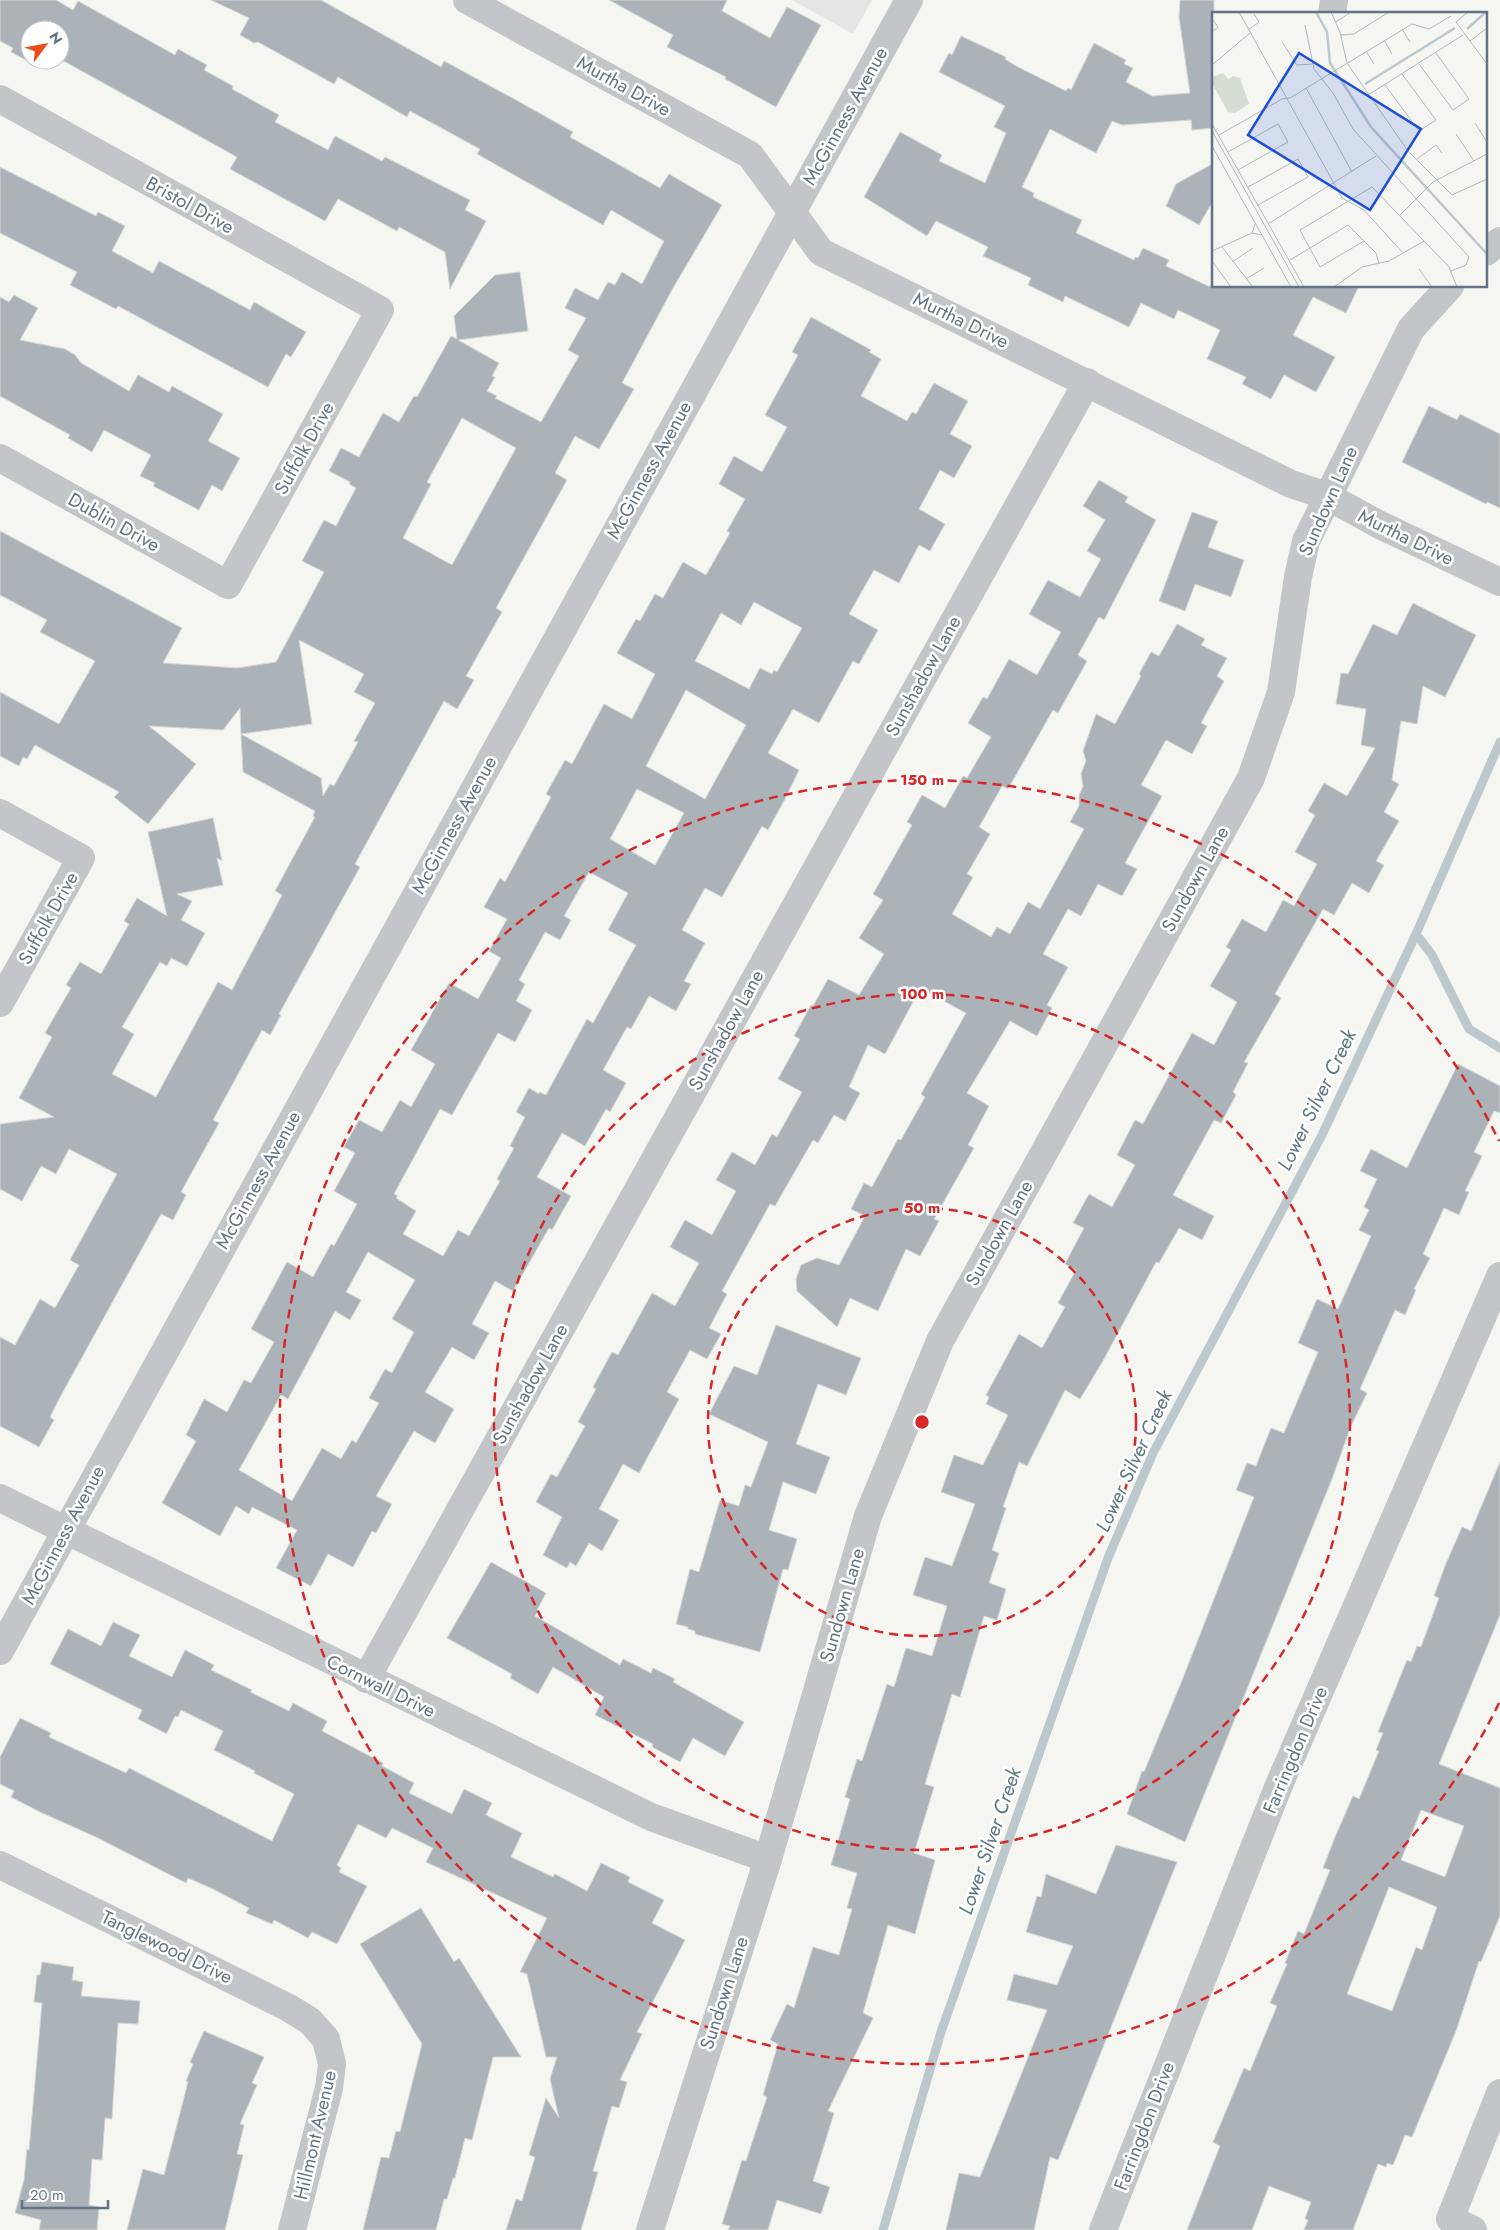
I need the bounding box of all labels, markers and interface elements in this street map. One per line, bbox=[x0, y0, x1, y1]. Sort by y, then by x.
inset map bbox=[1212, 12, 1488, 288]
north arrow bbox=[20, 20, 70, 70]
text: N bbox=[45, 28, 67, 48]
street label: McGinness Avenue bbox=[796, 42, 894, 190]
street label: Murtha Drive bbox=[572, 49, 676, 123]
street label: Bristol Drive bbox=[141, 170, 239, 240]
street label: Murtha Drive bbox=[909, 285, 1014, 355]
street label: McGinness Avenue bbox=[600, 396, 698, 544]
street label: Suffolk Drive bbox=[267, 397, 341, 499]
street label: Sundown Lane bbox=[1292, 442, 1364, 560]
street label: Dublin Drive bbox=[63, 486, 165, 558]
street label: Murtha Drive bbox=[1354, 502, 1459, 572]
street label: Sunshadow Lane bbox=[879, 611, 967, 741]
street label: McGinness Avenue bbox=[405, 751, 503, 899]
text: 150 m bbox=[900, 769, 944, 791]
street label: Sundown Lane bbox=[1155, 821, 1235, 937]
street label: Suffolk Drive bbox=[11, 867, 85, 969]
street label: Sunshadow Lane bbox=[682, 965, 770, 1095]
text: 100 m bbox=[900, 983, 944, 1005]
water label: Lower Silver Creek bbox=[1270, 1023, 1364, 1176]
street label: McGinness Avenue bbox=[209, 1106, 307, 1254]
street label: Sundown Lane bbox=[959, 1175, 1039, 1291]
text: 50 m bbox=[904, 1197, 940, 1219]
street label: Sunshadow Lane bbox=[486, 1319, 574, 1449]
water label: Lower Silver Creek bbox=[1088, 1384, 1180, 1537]
centre of rings bbox=[913, 1413, 931, 1431]
street label: McGinness Avenue bbox=[15, 1460, 111, 1609]
street label: Sundown Lane bbox=[813, 1545, 871, 1665]
street label: Cornwall Drive bbox=[322, 1648, 440, 1724]
street label: Farringdon Drive bbox=[1256, 1682, 1334, 1818]
water label: Lower Silver Creek bbox=[951, 1762, 1029, 1918]
street label: Tanglewood Drive bbox=[97, 1904, 237, 1991]
street label: Sundown Lane bbox=[693, 1933, 755, 2053]
street label: Farringdon Drive bbox=[1107, 2057, 1181, 2194]
street label: Hillmont Avenue bbox=[287, 2068, 343, 2202]
scale bar bbox=[22, 2178, 109, 2210]
text: 20 m bbox=[30, 2184, 64, 2206]

